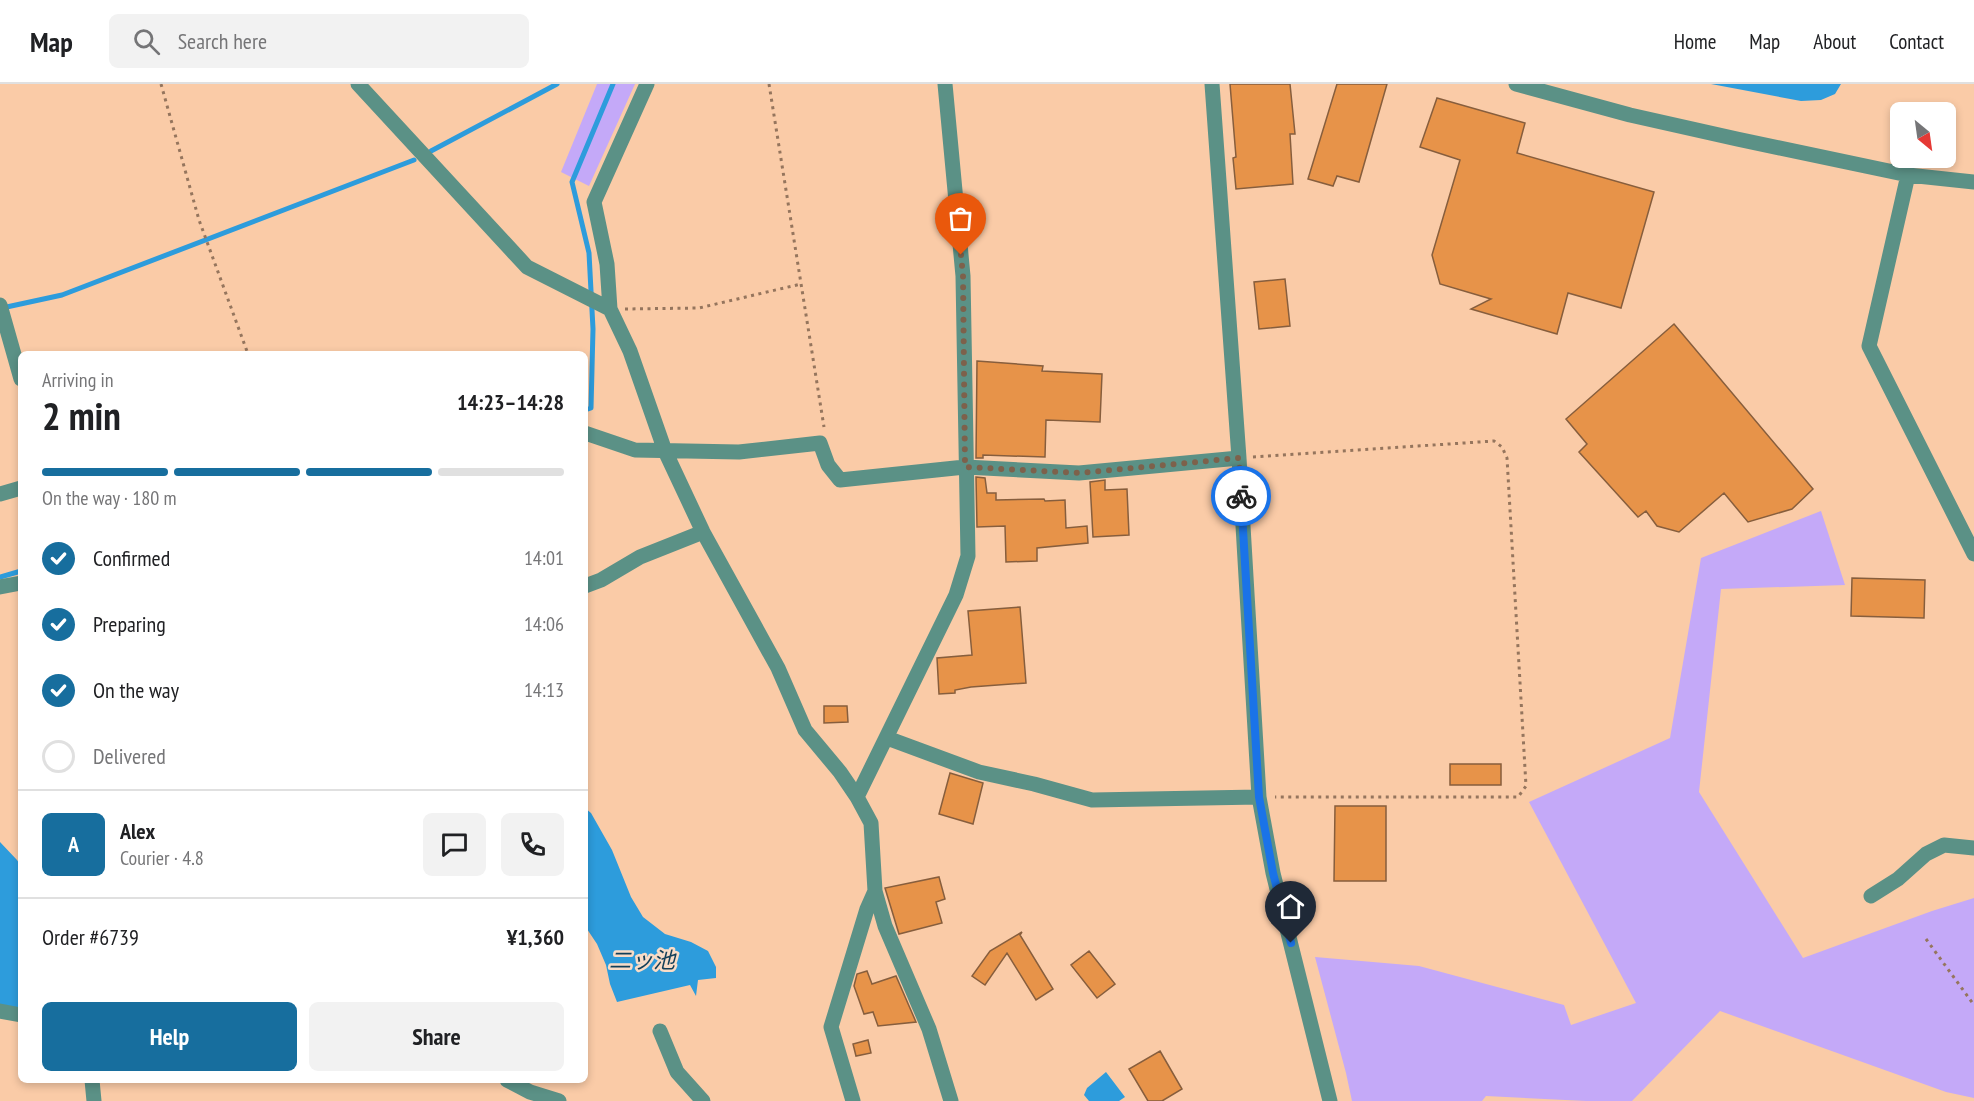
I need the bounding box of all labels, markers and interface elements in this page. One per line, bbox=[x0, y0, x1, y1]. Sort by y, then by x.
search box bbox=[109, 14, 529, 68]
text: Map bbox=[30, 23, 73, 60]
icon: search bbox=[130, 25, 163, 58]
text: Search here bbox=[178, 27, 267, 55]
text: Home bbox=[1674, 28, 1716, 55]
text: Map bbox=[1749, 28, 1780, 55]
text: About bbox=[1813, 28, 1856, 55]
text: Contact bbox=[1889, 28, 1944, 55]
north arrow bbox=[1890, 102, 1956, 168]
map controls bbox=[1890, 102, 1956, 168]
pin bbox=[935, 193, 986, 255]
icon: bag bbox=[944, 202, 977, 235]
text: Arriving in bbox=[42, 367, 114, 393]
text: 14:23–14:28 bbox=[457, 388, 564, 416]
text: 2 min bbox=[42, 390, 121, 441]
courier bbox=[1211, 466, 1271, 526]
icon: bike bbox=[1225, 480, 1258, 513]
text: On the way · 180 m bbox=[42, 485, 177, 511]
icon: check bbox=[42, 542, 75, 575]
text: Confirmed bbox=[93, 544, 170, 572]
text: 14:01 bbox=[524, 545, 564, 571]
icon: check bbox=[42, 608, 75, 641]
text: Preparing bbox=[93, 610, 166, 638]
text: 14:06 bbox=[524, 611, 564, 637]
icon: check bbox=[42, 674, 75, 707]
text: On the way bbox=[93, 676, 179, 704]
text: 14:13 bbox=[524, 677, 564, 703]
text: Delivered bbox=[93, 742, 166, 770]
button: chat bbox=[423, 813, 486, 876]
button: phone bbox=[501, 813, 564, 876]
text: Alex bbox=[120, 817, 155, 845]
text: A bbox=[68, 830, 79, 858]
text: Courier · 4.8 bbox=[120, 845, 204, 871]
pin bbox=[1265, 881, 1316, 943]
icon: home bbox=[1274, 890, 1307, 923]
text: Order #6739 bbox=[42, 923, 139, 951]
text: ¥1,360 bbox=[507, 923, 564, 951]
water label: 二ッ池 bbox=[609, 946, 677, 974]
button: Help bbox=[42, 1002, 297, 1071]
button: Share bbox=[309, 1002, 564, 1071]

